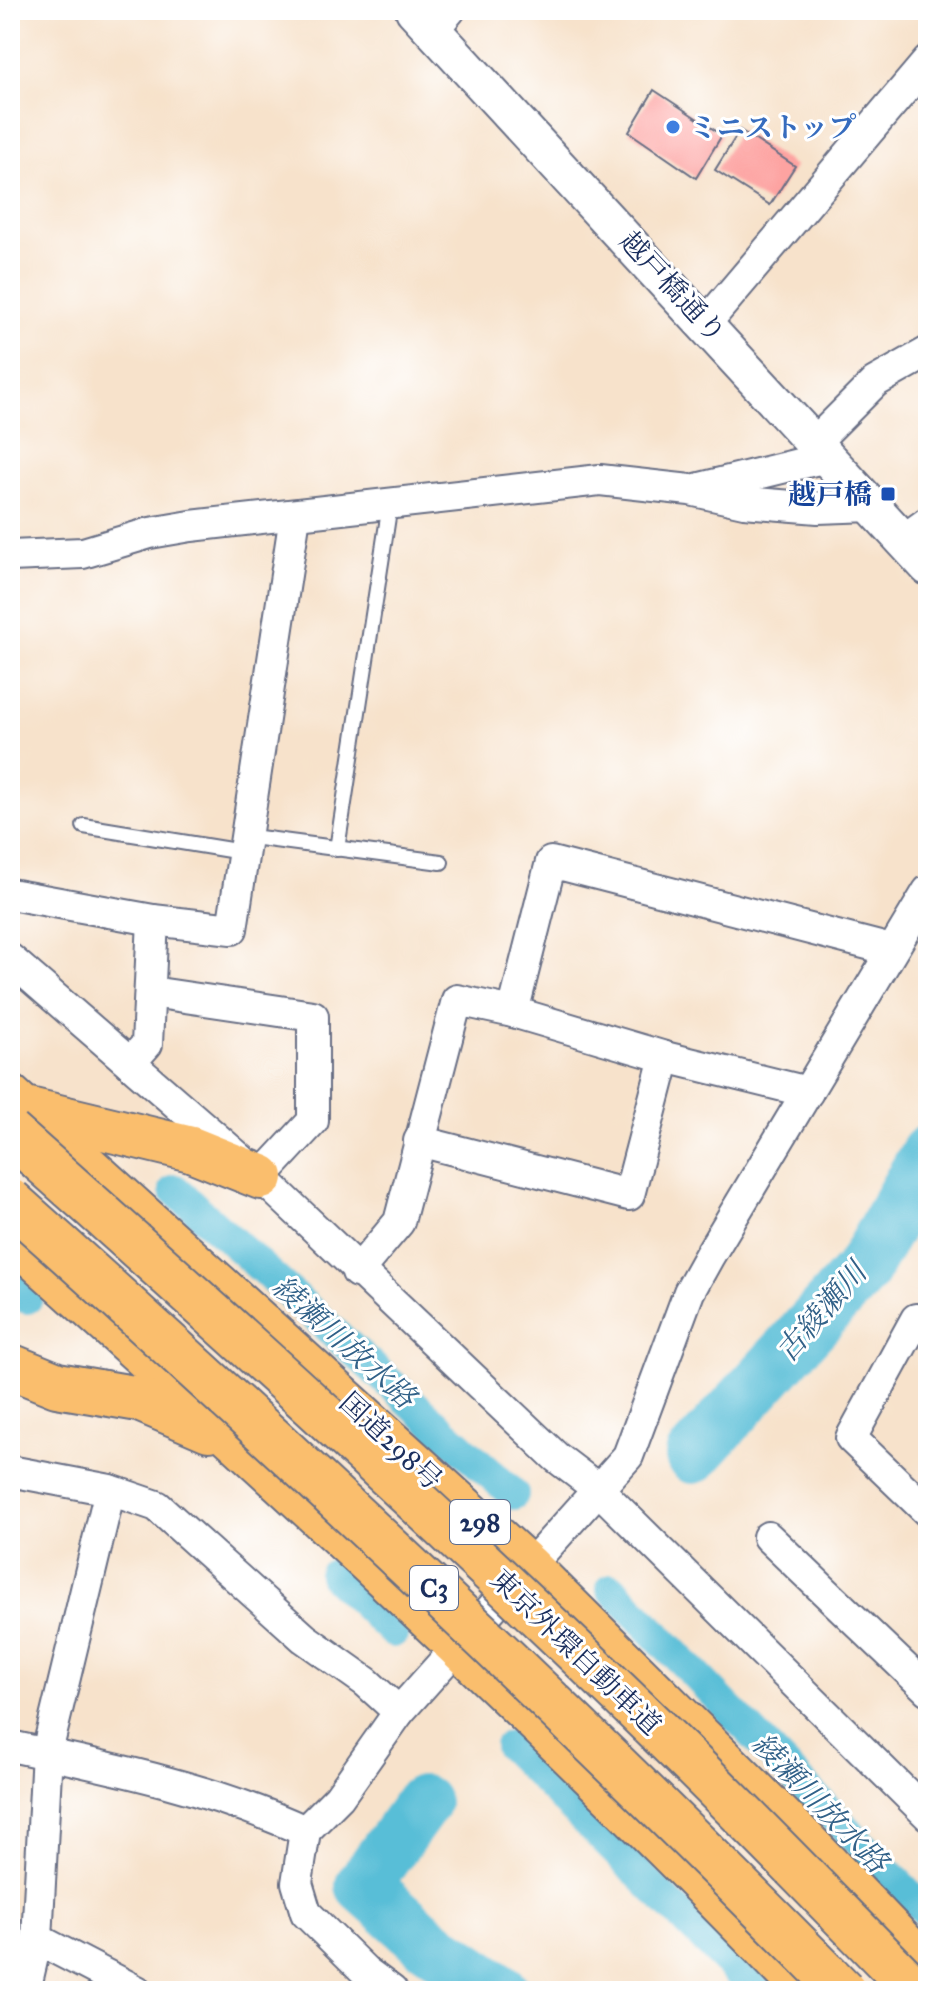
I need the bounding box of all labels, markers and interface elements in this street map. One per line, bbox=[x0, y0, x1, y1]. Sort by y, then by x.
place label: ミニストップ bbox=[689, 110, 856, 145]
marker: ミニストップ bbox=[664, 118, 682, 136]
street label: 越戸橋通り bbox=[612, 224, 734, 350]
place label: 越戸橋 bbox=[788, 477, 872, 512]
marker: 越戸橋 bbox=[879, 485, 897, 503]
water label: 古綾瀬川 bbox=[768, 1253, 876, 1369]
water label: 綾瀬川放水路 bbox=[265, 1268, 424, 1417]
street label: 国道298号 bbox=[332, 1385, 450, 1497]
road number: 298 bbox=[450, 1500, 510, 1544]
street label: 東京外環自動車道 bbox=[483, 1562, 669, 1742]
road number: C3 bbox=[410, 1566, 458, 1610]
water label: 綾瀬川放水路 bbox=[745, 1726, 897, 1882]

